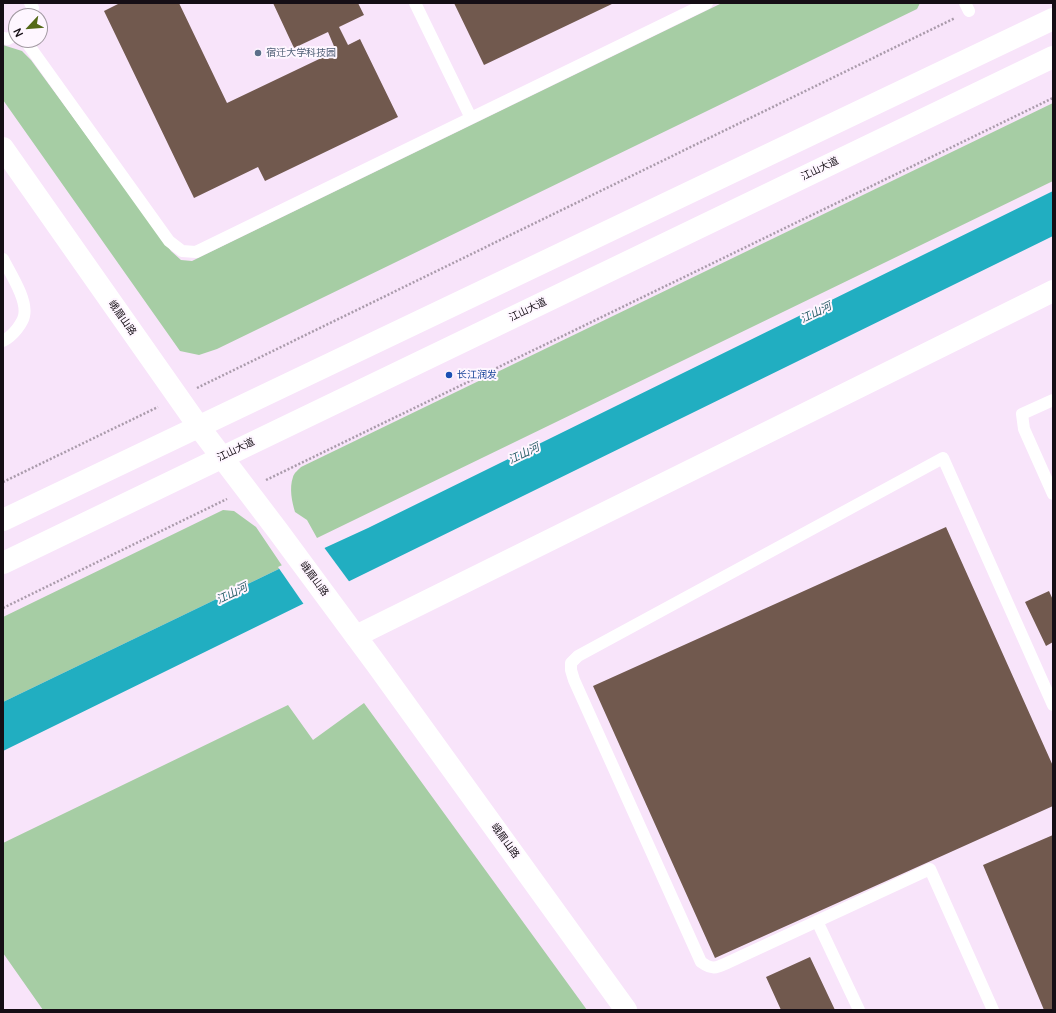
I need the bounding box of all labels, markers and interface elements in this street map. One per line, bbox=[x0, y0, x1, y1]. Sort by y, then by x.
north arrow bbox=[8, 8, 48, 48]
text: N bbox=[9, 26, 26, 40]
place label: 宿迁大学科技园 bbox=[266, 47, 336, 59]
marker: 宿迁大学科技园 bbox=[253, 48, 263, 58]
street label: 江山大道 bbox=[799, 155, 841, 183]
street label: 江山大道 bbox=[507, 296, 549, 324]
street label: 峨眉山路 bbox=[106, 298, 138, 338]
water label: 江山河 bbox=[798, 300, 834, 326]
place label: 长江润发 bbox=[457, 369, 497, 381]
marker: 长江润发 bbox=[444, 370, 454, 380]
street label: 江山大道 bbox=[215, 436, 257, 464]
water label: 江山河 bbox=[506, 441, 542, 467]
street label: 峨眉山路 bbox=[297, 559, 331, 599]
water label: 江山河 bbox=[214, 581, 250, 607]
street label: 峨眉山路 bbox=[488, 821, 522, 861]

